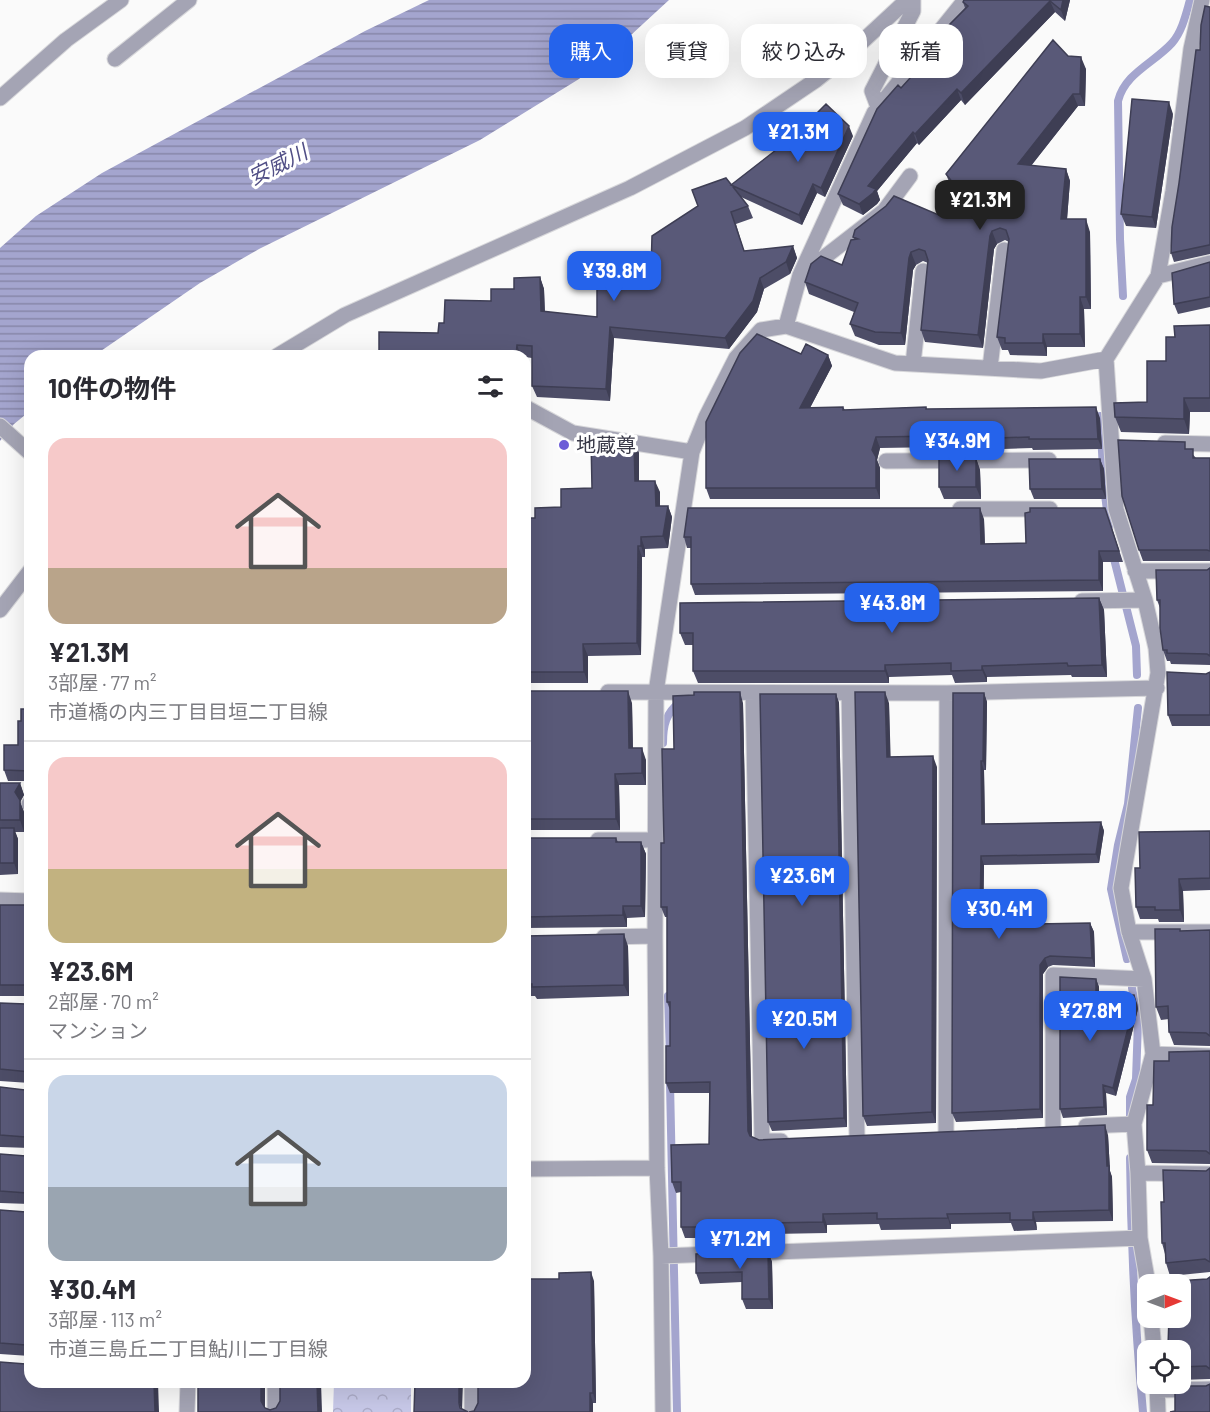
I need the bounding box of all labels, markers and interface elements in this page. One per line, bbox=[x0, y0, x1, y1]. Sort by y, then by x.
chip: 購入 bbox=[549, 24, 633, 78]
chip: 賃貸 bbox=[645, 24, 729, 78]
chip: 絞り込み bbox=[741, 24, 867, 78]
chip: 新着 bbox=[879, 24, 963, 78]
pin: ¥21.3M bbox=[749, 112, 847, 163]
text: ¥21.3M bbox=[767, 119, 829, 143]
water label: 安威川 bbox=[244, 137, 313, 189]
pin: ¥21.3M bbox=[931, 180, 1029, 231]
text: ¥21.3M bbox=[949, 187, 1011, 211]
pin: ¥39.8M bbox=[565, 251, 663, 302]
text: ¥39.8M bbox=[581, 258, 647, 282]
icon: filters bbox=[474, 370, 507, 403]
text: 10件の物件 bbox=[48, 372, 176, 403]
pin: ¥34.9M bbox=[908, 421, 1006, 472]
text: ¥34.9M bbox=[924, 428, 990, 452]
place label: 地蔵尊 bbox=[576, 432, 636, 456]
marker: 地蔵尊 bbox=[557, 438, 571, 452]
icon: home bbox=[224, 477, 332, 585]
pin: ¥43.8M bbox=[843, 583, 941, 634]
text: ¥43.8M bbox=[858, 590, 926, 614]
text: ¥21.3M bbox=[48, 636, 129, 667]
text: 3部屋 · 77 m² bbox=[48, 670, 156, 694]
text: 市道橋の内三丁目目垣二丁目線 bbox=[48, 699, 328, 723]
icon: home bbox=[224, 796, 332, 904]
pin: ¥23.6M bbox=[753, 856, 851, 907]
text: ¥23.6M bbox=[769, 863, 835, 887]
pin: ¥30.4M bbox=[950, 889, 1048, 940]
text: ¥30.4M bbox=[965, 896, 1033, 920]
text: ¥23.6M bbox=[48, 955, 134, 986]
text: 2部屋 · 70 m² bbox=[48, 989, 159, 1013]
pin: ¥27.8M bbox=[1041, 991, 1139, 1042]
text: ¥27.8M bbox=[1058, 998, 1122, 1022]
pin: ¥20.5M bbox=[755, 999, 853, 1050]
text: ¥20.5M bbox=[771, 1006, 837, 1030]
text: マンション bbox=[48, 1018, 148, 1042]
icon: home bbox=[224, 1114, 332, 1222]
pin: ¥71.2M bbox=[691, 1219, 789, 1270]
text: ¥71.2M bbox=[709, 1226, 771, 1250]
text: ¥30.4M bbox=[48, 1273, 136, 1304]
north arrow bbox=[1137, 1274, 1191, 1328]
map controls bbox=[1137, 1274, 1191, 1394]
text: 3部屋 · 113 m² bbox=[48, 1307, 162, 1331]
text: 市道三島丘二丁目鮎川二丁目線 bbox=[48, 1336, 328, 1360]
button: locate bbox=[1137, 1340, 1191, 1394]

